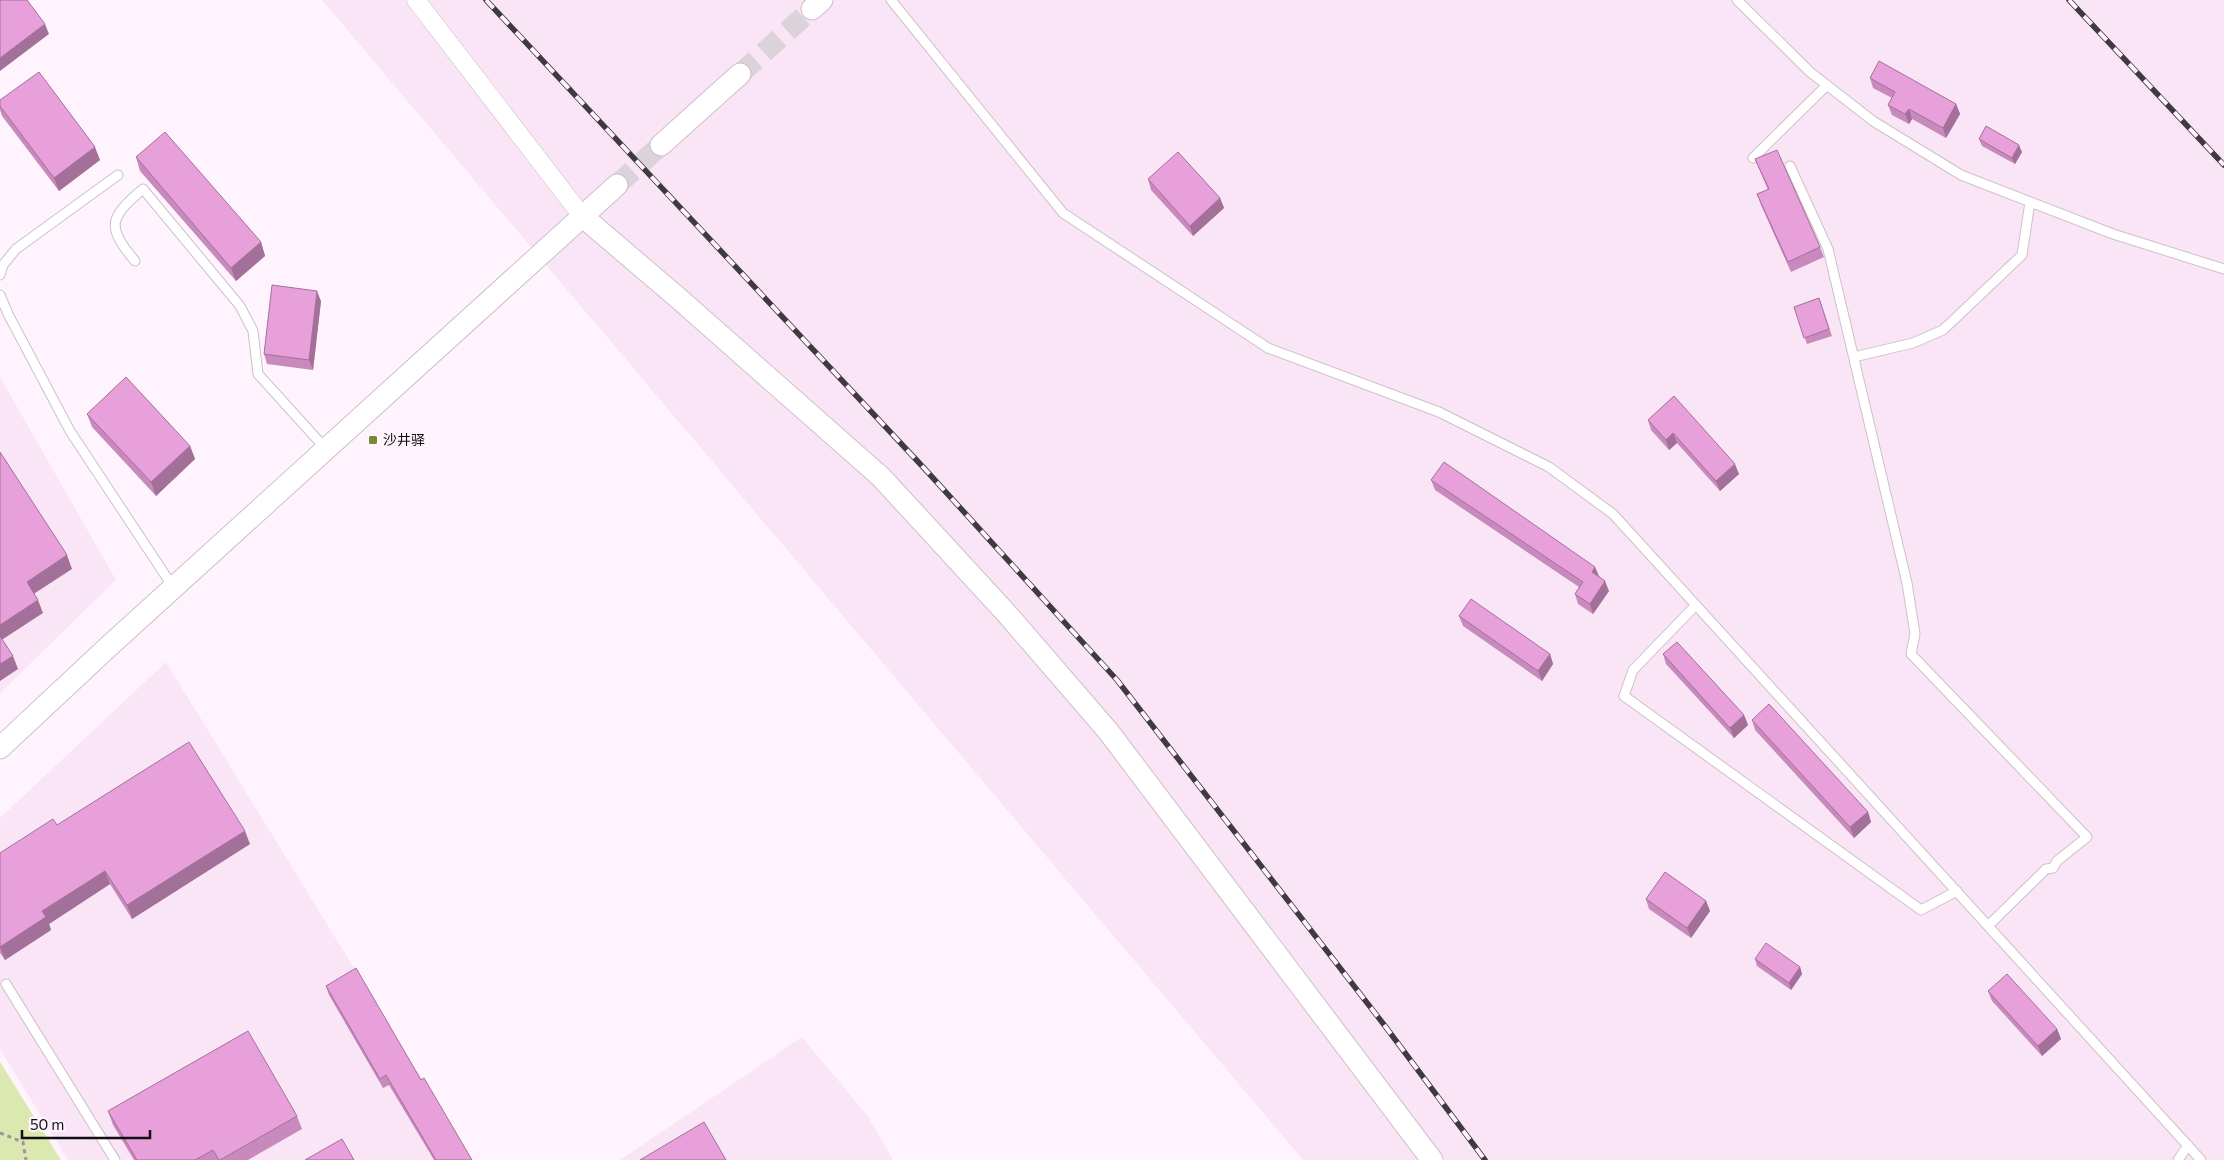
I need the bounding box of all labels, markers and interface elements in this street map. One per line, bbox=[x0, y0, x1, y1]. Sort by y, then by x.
place label: 沙井驿 bbox=[383, 431, 425, 448]
marker: 沙井驿 bbox=[367, 434, 379, 446]
scale bar bbox=[22, 1108, 150, 1140]
text: 50 m bbox=[30, 1115, 64, 1133]

